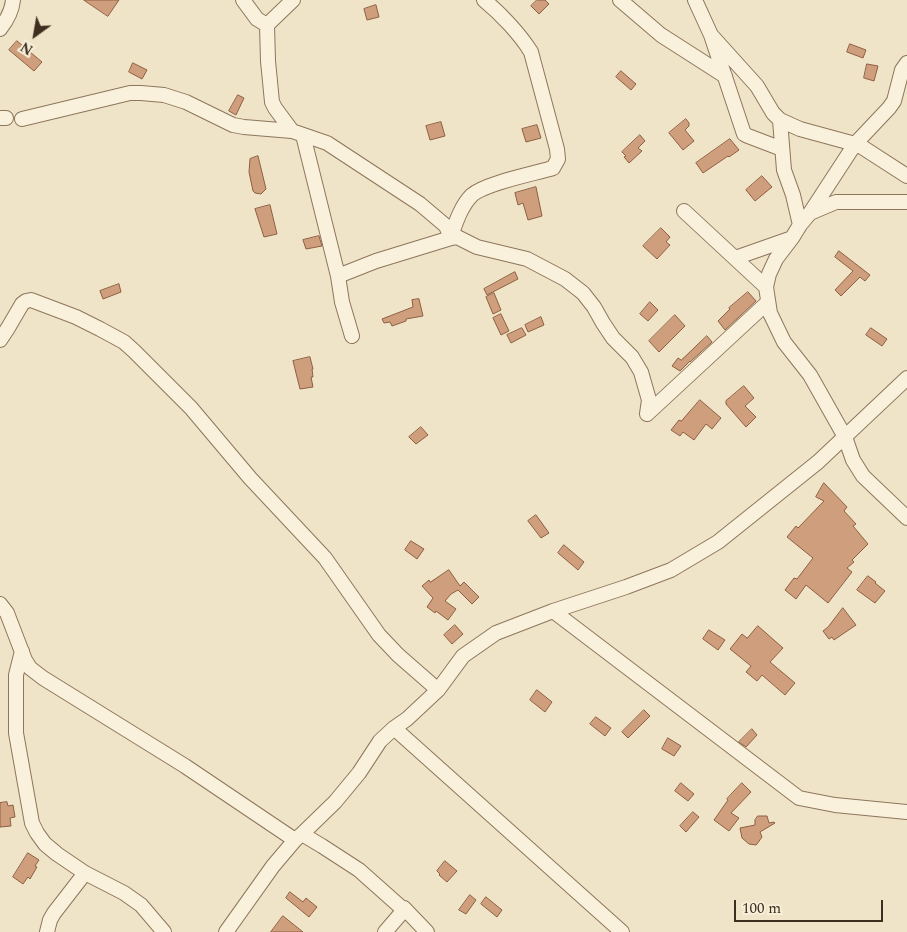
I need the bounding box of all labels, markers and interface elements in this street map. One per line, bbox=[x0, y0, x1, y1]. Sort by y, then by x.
north arrow bbox=[10, 10, 60, 60]
text: N bbox=[16, 36, 37, 60]
scale bar bbox=[737, 890, 886, 922]
text: 100 m bbox=[742, 897, 781, 920]

